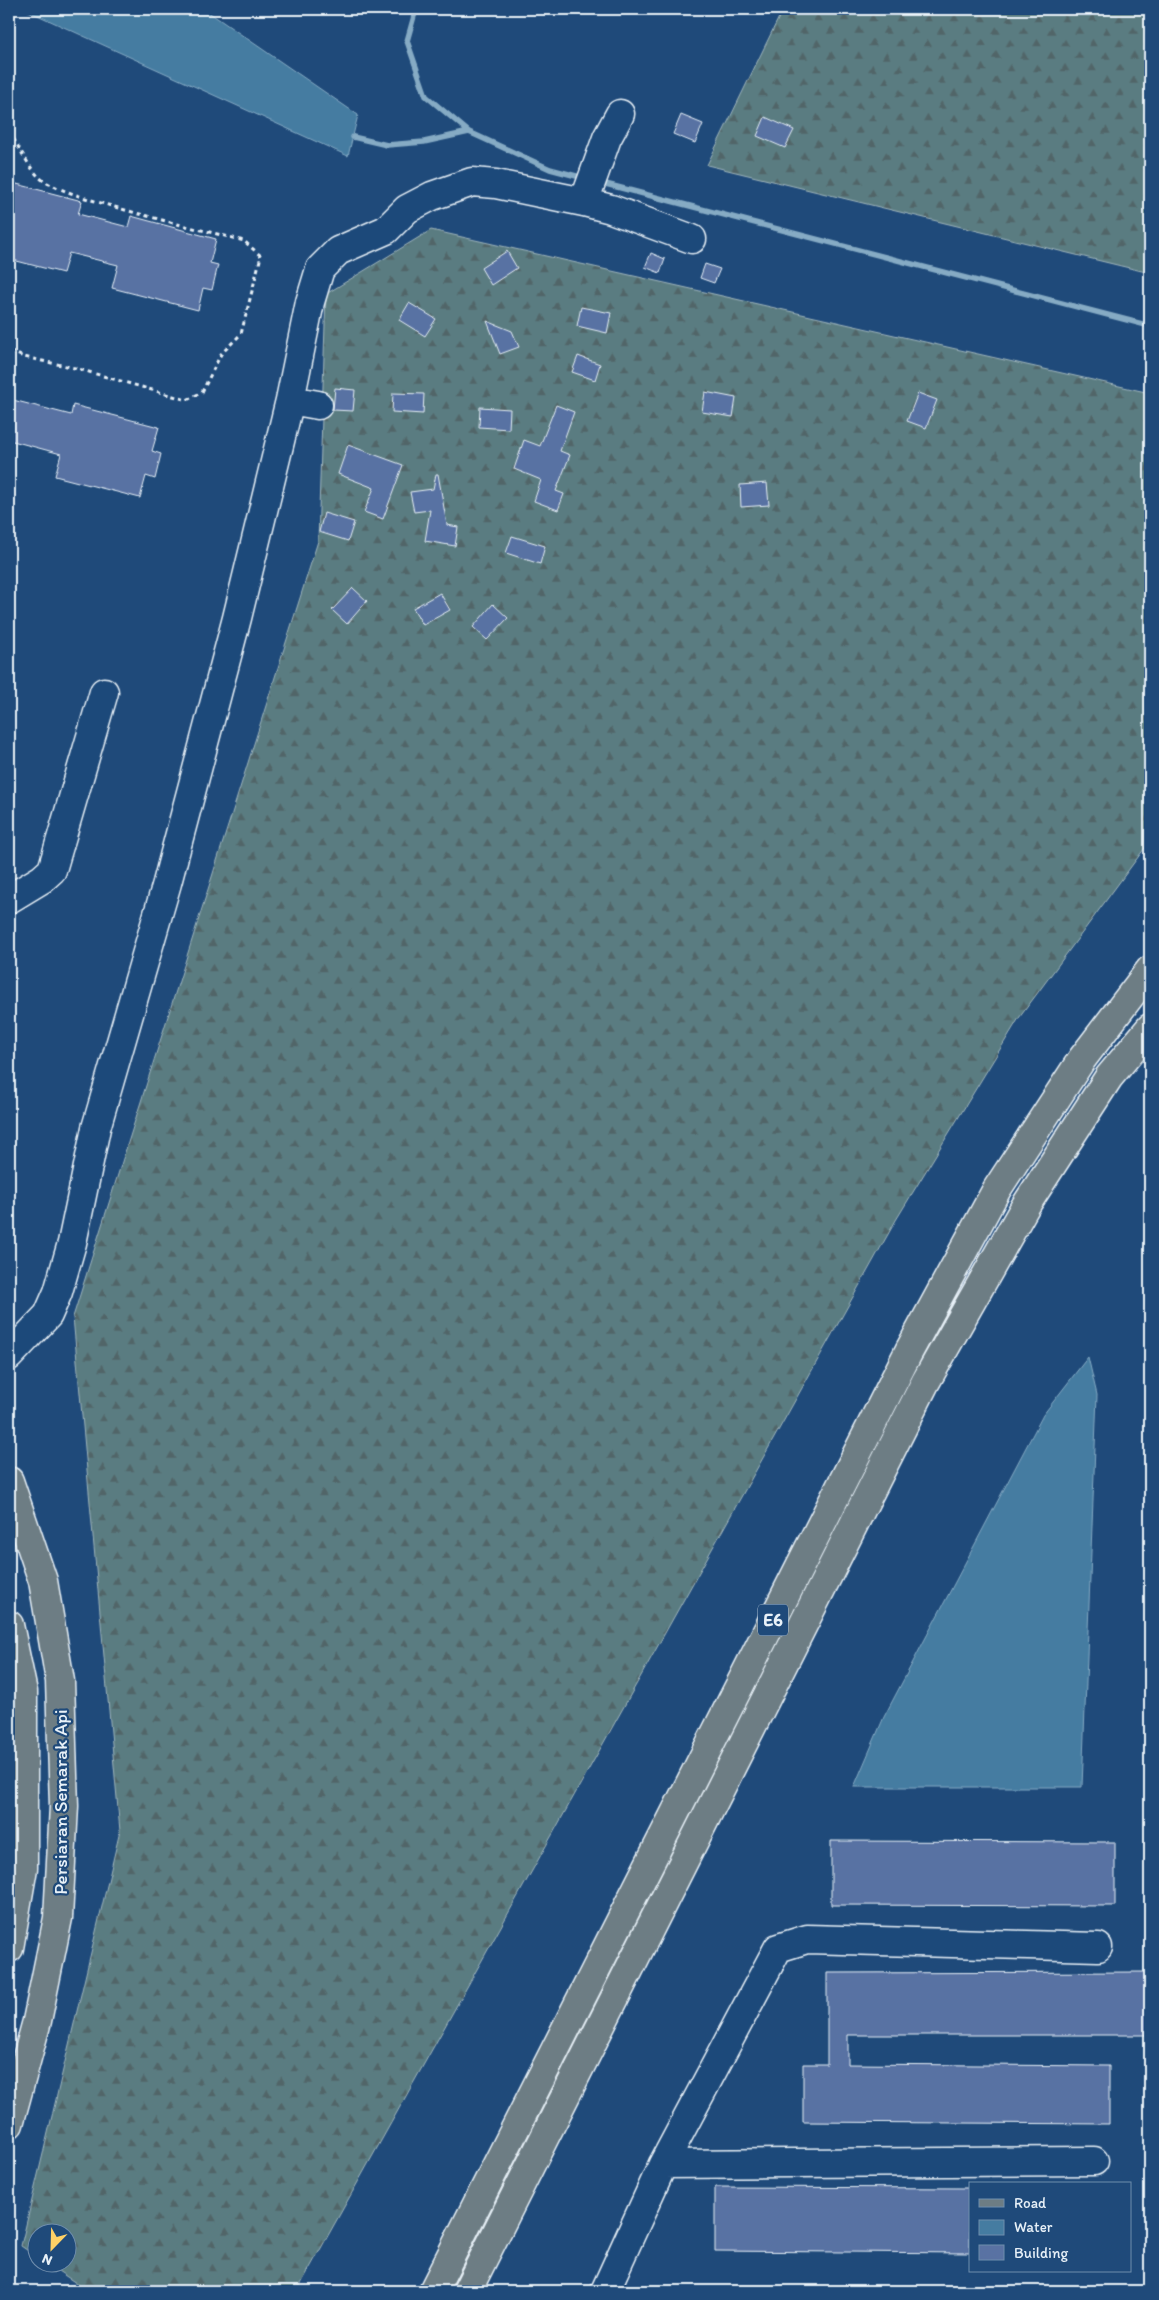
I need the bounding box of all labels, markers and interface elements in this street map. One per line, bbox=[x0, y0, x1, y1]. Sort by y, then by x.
road number: E6 bbox=[758, 1604, 788, 1636]
street label: Persiaran Semarak Api bbox=[49, 1709, 72, 1895]
legend bbox=[969, 2182, 1132, 2272]
text: Road bbox=[1014, 2194, 1047, 2212]
text: Water bbox=[1014, 2218, 1053, 2236]
north arrow bbox=[28, 2222, 78, 2272]
text: Building bbox=[1014, 2244, 1068, 2262]
text: N bbox=[39, 2250, 55, 2269]

